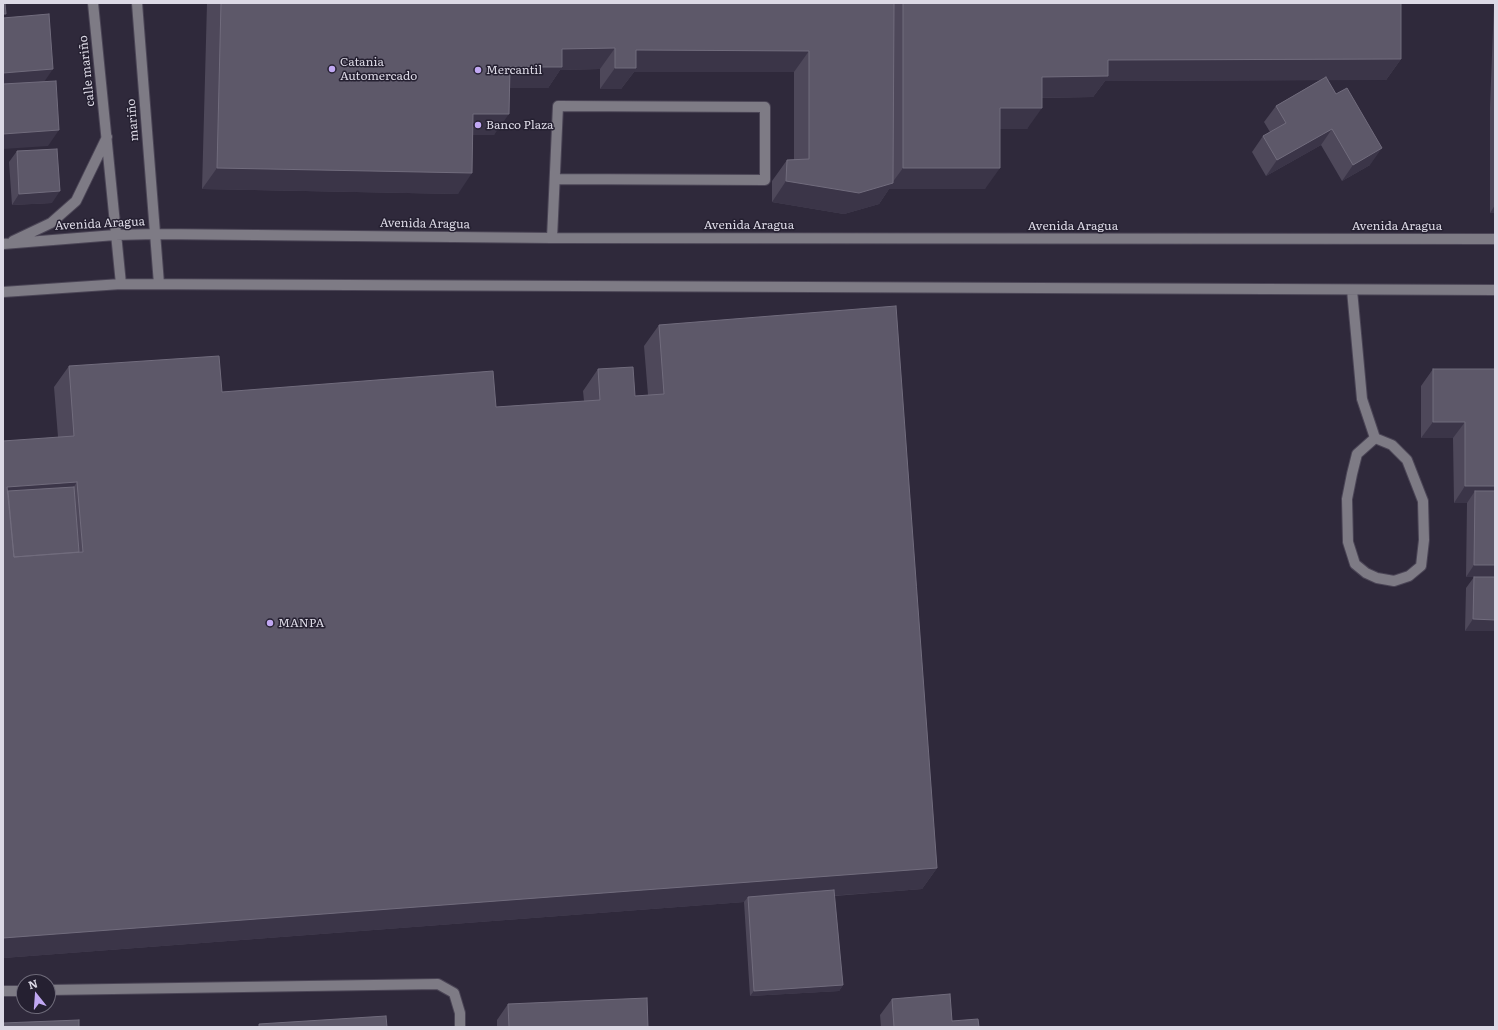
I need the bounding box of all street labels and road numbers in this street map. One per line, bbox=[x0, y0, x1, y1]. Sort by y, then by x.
street label: calle mariño bbox=[76, 35, 98, 107]
street label: mariño bbox=[124, 98, 142, 142]
street label: Avenida Aragua bbox=[55, 214, 145, 234]
street label: Avenida Aragua bbox=[380, 216, 470, 232]
street label: Avenida Aragua bbox=[704, 218, 794, 232]
street label: Avenida Aragua bbox=[1028, 219, 1118, 233]
street label: Avenida Aragua bbox=[1352, 219, 1442, 233]

